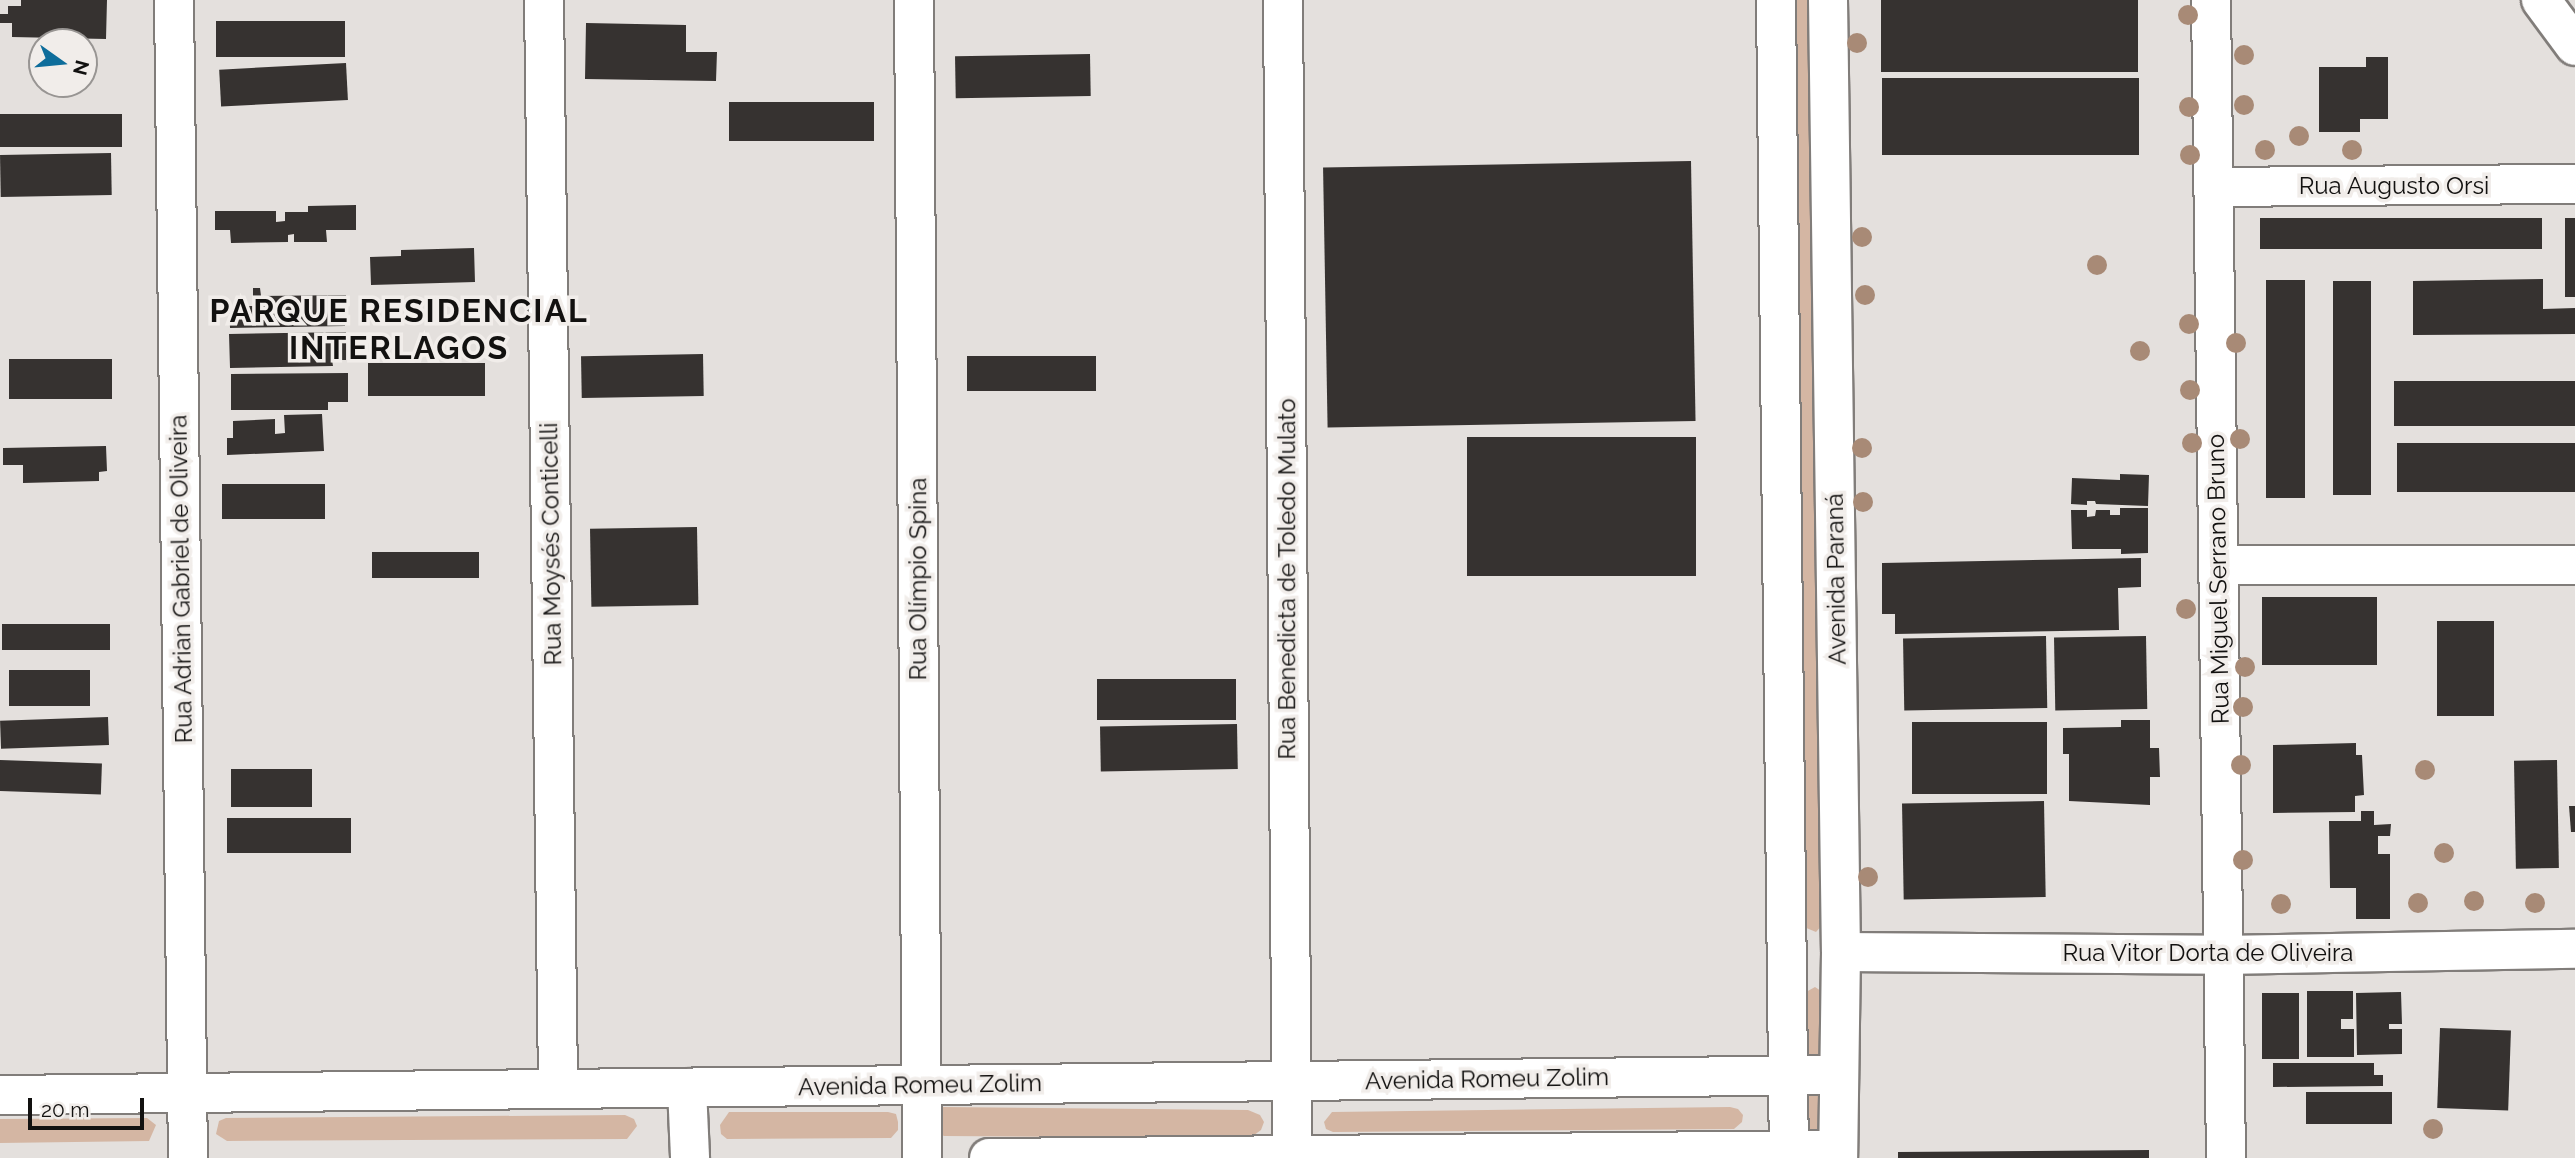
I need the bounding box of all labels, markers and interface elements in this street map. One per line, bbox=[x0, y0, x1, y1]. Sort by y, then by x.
north arrow bbox=[28, 28, 98, 98]
text: N bbox=[69, 58, 94, 78]
street label: Rua Augusto Orsi bbox=[2298, 172, 2490, 200]
district label: PARQUE RESIDENCIAL INTERLAGOS bbox=[212, 293, 586, 368]
street label: Rua Benedicta de Toledo Mulato bbox=[1273, 398, 1301, 760]
street label: Rua Adrian Gabriel de Oliveira bbox=[164, 414, 198, 744]
street label: Rua Moysés Conticelli bbox=[534, 422, 568, 666]
street label: Rua Miguel Serrano Bruno bbox=[2201, 433, 2235, 725]
street label: Rua Olímpio Spina bbox=[904, 478, 932, 680]
street label: Avenida Paraná bbox=[1820, 493, 1852, 665]
street label: Rua Vitor Dorta de Oliveira bbox=[2062, 939, 2354, 967]
street label: Avenida Romeu Zolim bbox=[1365, 1062, 1609, 1096]
street label: Avenida Romeu Zolim bbox=[798, 1068, 1042, 1102]
scale bar bbox=[32, 1084, 147, 1128]
text: 20 m bbox=[41, 1097, 89, 1122]

